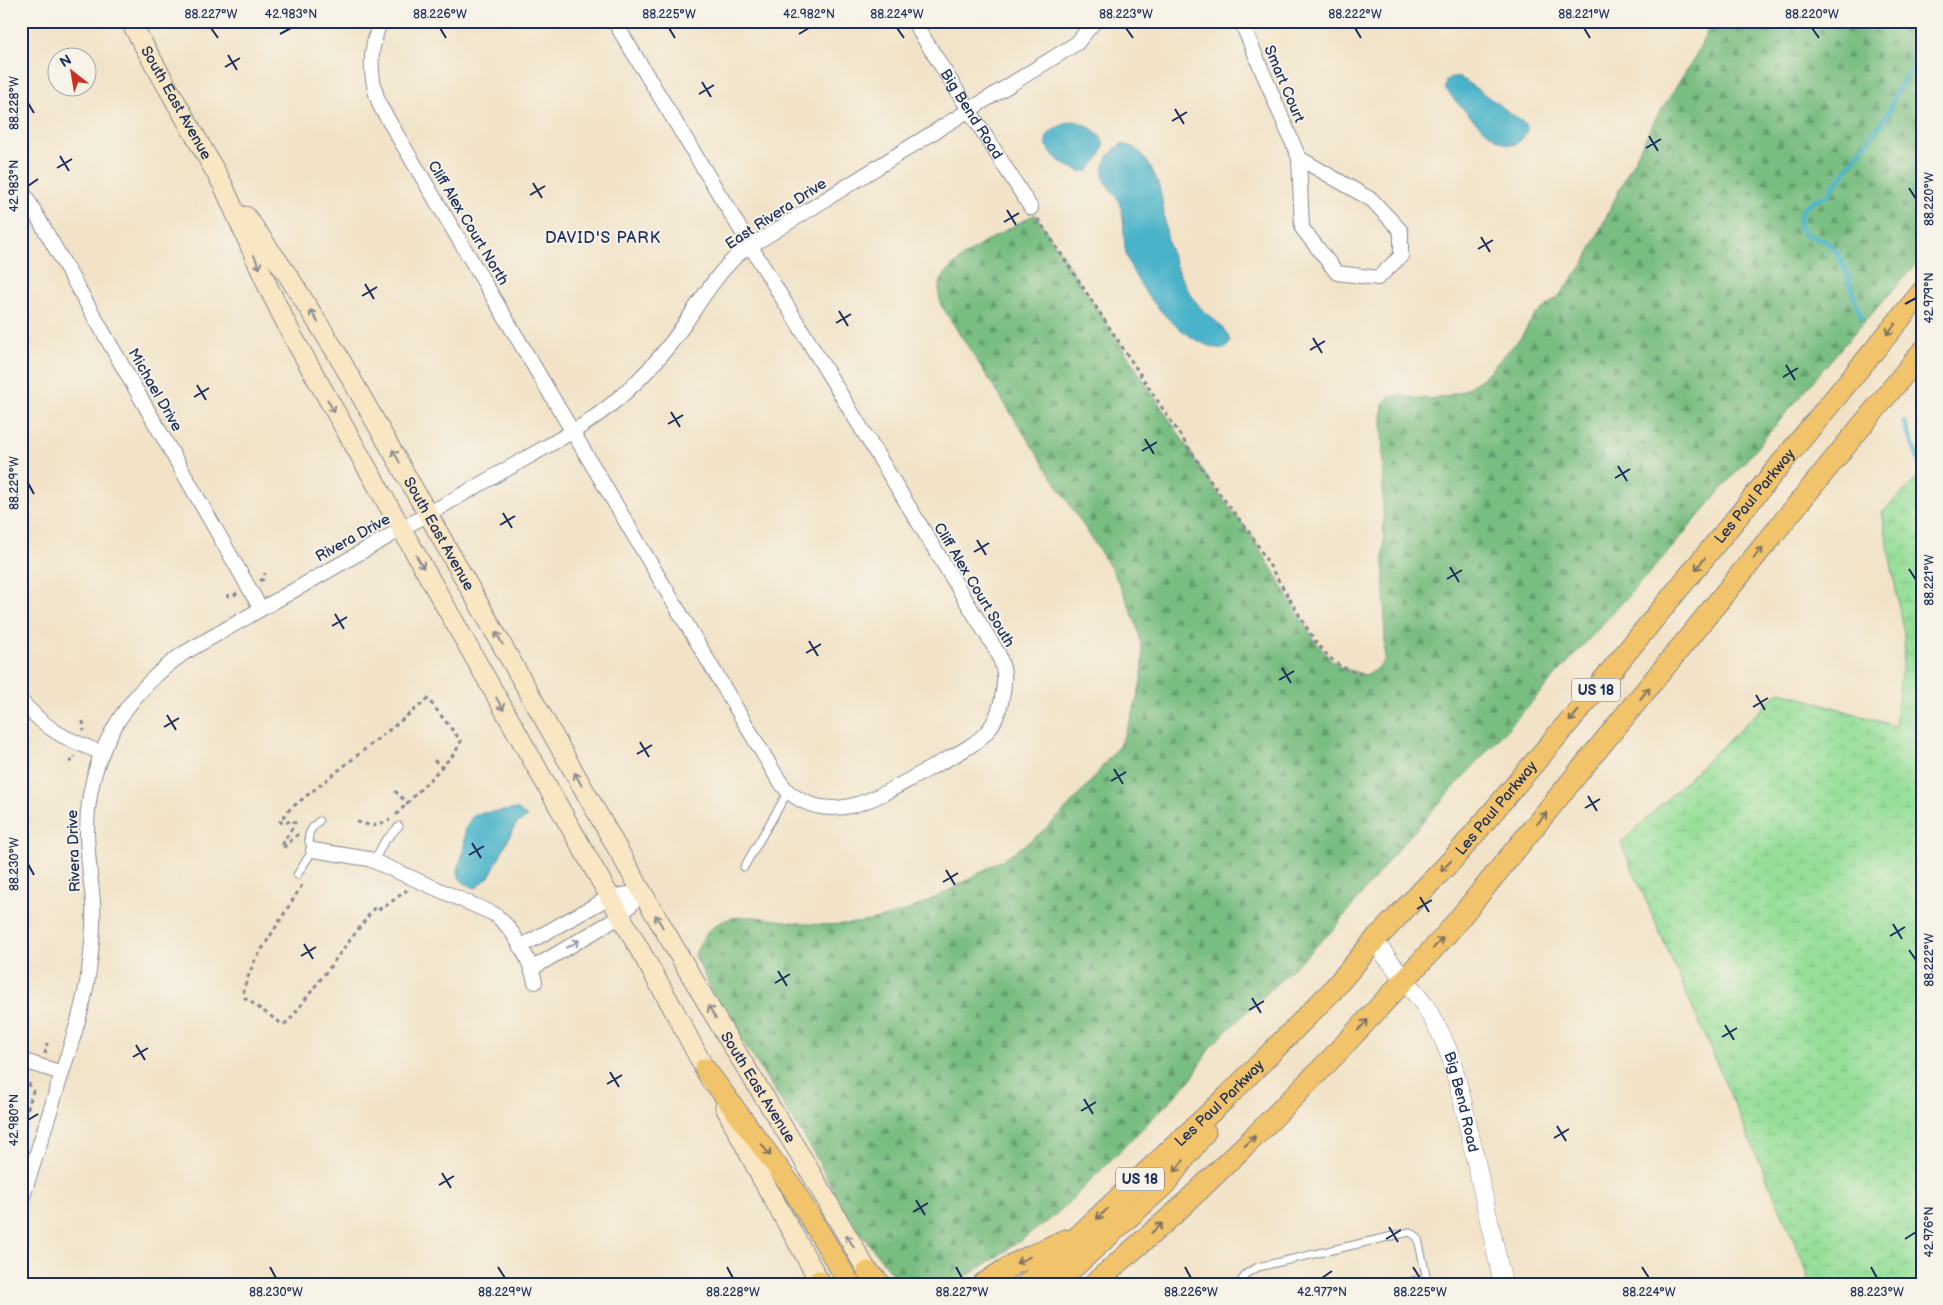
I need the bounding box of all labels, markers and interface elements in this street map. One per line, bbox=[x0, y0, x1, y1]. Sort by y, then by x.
text: 88.227°W bbox=[185, 7, 237, 22]
text: 42.983°N bbox=[265, 7, 317, 22]
text: 88.226°W bbox=[413, 7, 467, 22]
text: 88.225°W bbox=[642, 7, 696, 22]
text: 42.982°N bbox=[783, 7, 835, 22]
text: 88.224°W bbox=[870, 7, 924, 22]
text: 88.223°W bbox=[1099, 7, 1153, 22]
text: 88.222°W bbox=[1328, 7, 1382, 22]
text: 88.221°W bbox=[1558, 7, 1610, 22]
text: 88.220°W bbox=[1785, 7, 1839, 22]
street label: South East Avenue bbox=[137, 43, 216, 163]
street label: Smart Court bbox=[1259, 43, 1309, 126]
north arrow bbox=[48, 48, 98, 98]
text: N bbox=[57, 51, 74, 71]
street label: Big Bend Road bbox=[936, 65, 1007, 163]
text: 88.228°W bbox=[7, 76, 22, 130]
street label: Cliff Alex Court North bbox=[423, 157, 513, 289]
text: 42.983°N bbox=[7, 160, 22, 212]
text: 88.220°W bbox=[1922, 172, 1937, 226]
street label: East Rivera Drive bbox=[722, 174, 830, 254]
district label: DAVID'S PARK bbox=[545, 229, 661, 248]
one-way arrow bbox=[252, 254, 262, 269]
text: 42.979°N bbox=[1922, 272, 1937, 324]
one-way arrow bbox=[308, 310, 318, 324]
one-way arrow bbox=[1885, 322, 1896, 335]
street label: Michael Drive bbox=[124, 345, 186, 435]
one-way arrow bbox=[327, 398, 336, 413]
street label: Les Paul Parkway bbox=[1710, 445, 1799, 547]
one-way arrow bbox=[391, 449, 401, 464]
text: 88.229°W bbox=[7, 456, 22, 510]
street label: South East Avenue bbox=[399, 473, 479, 594]
street label: Rivera Drive bbox=[312, 510, 394, 566]
street label: Cliff Alex Court South bbox=[929, 519, 1019, 651]
one-way arrow bbox=[1753, 547, 1764, 560]
text: 88.221°W bbox=[1922, 554, 1937, 606]
one-way arrow bbox=[415, 555, 425, 570]
one-way arrow bbox=[1694, 557, 1705, 570]
one-way arrow bbox=[493, 631, 503, 645]
road number: US 18 bbox=[1572, 678, 1620, 702]
one-way arrow bbox=[1639, 686, 1650, 699]
one-way arrow bbox=[496, 696, 506, 710]
one-way arrow bbox=[1569, 709, 1580, 722]
street label: Les Paul Parkway bbox=[1451, 757, 1541, 859]
one-way arrow bbox=[573, 773, 583, 787]
street label: Rivera Drive bbox=[63, 809, 85, 893]
one-way arrow bbox=[1536, 812, 1547, 825]
text: 88.230°W bbox=[7, 837, 22, 891]
one-way arrow bbox=[1440, 860, 1452, 872]
one-way arrow bbox=[653, 914, 663, 928]
text: 88.222°W bbox=[1922, 933, 1937, 987]
one-way arrow bbox=[1432, 937, 1444, 950]
one-way arrow bbox=[565, 938, 579, 948]
one-way arrow bbox=[707, 1006, 717, 1020]
one-way arrow bbox=[1357, 1018, 1369, 1031]
street label: South East Avenue bbox=[716, 1028, 800, 1147]
street label: Big Bend Road bbox=[1440, 1048, 1483, 1154]
street label: Les Paul Parkway bbox=[1171, 1056, 1268, 1151]
text: 42.980°N bbox=[7, 1094, 22, 1146]
one-way arrow bbox=[1244, 1135, 1256, 1147]
one-way arrow bbox=[761, 1143, 772, 1156]
one-way arrow bbox=[1173, 1159, 1184, 1172]
road number: US 18 bbox=[1116, 1168, 1164, 1190]
text: 42.976°N bbox=[1922, 1206, 1937, 1258]
one-way arrow bbox=[1095, 1208, 1108, 1220]
one-way arrow bbox=[1151, 1223, 1164, 1234]
one-way arrow bbox=[845, 1235, 855, 1249]
one-way arrow bbox=[1016, 1256, 1031, 1265]
text: 88.230°W bbox=[249, 1285, 303, 1300]
text: 88.229°W bbox=[478, 1285, 532, 1300]
text: 88.228°W bbox=[706, 1285, 760, 1300]
text: 88.227°W bbox=[936, 1285, 988, 1300]
text: 88.226°W bbox=[1164, 1285, 1218, 1300]
text: 42.977°N bbox=[1297, 1285, 1347, 1300]
text: 88.225°W bbox=[1393, 1285, 1447, 1300]
text: 88.224°W bbox=[1622, 1285, 1676, 1300]
text: 88.223°W bbox=[1850, 1285, 1904, 1300]

